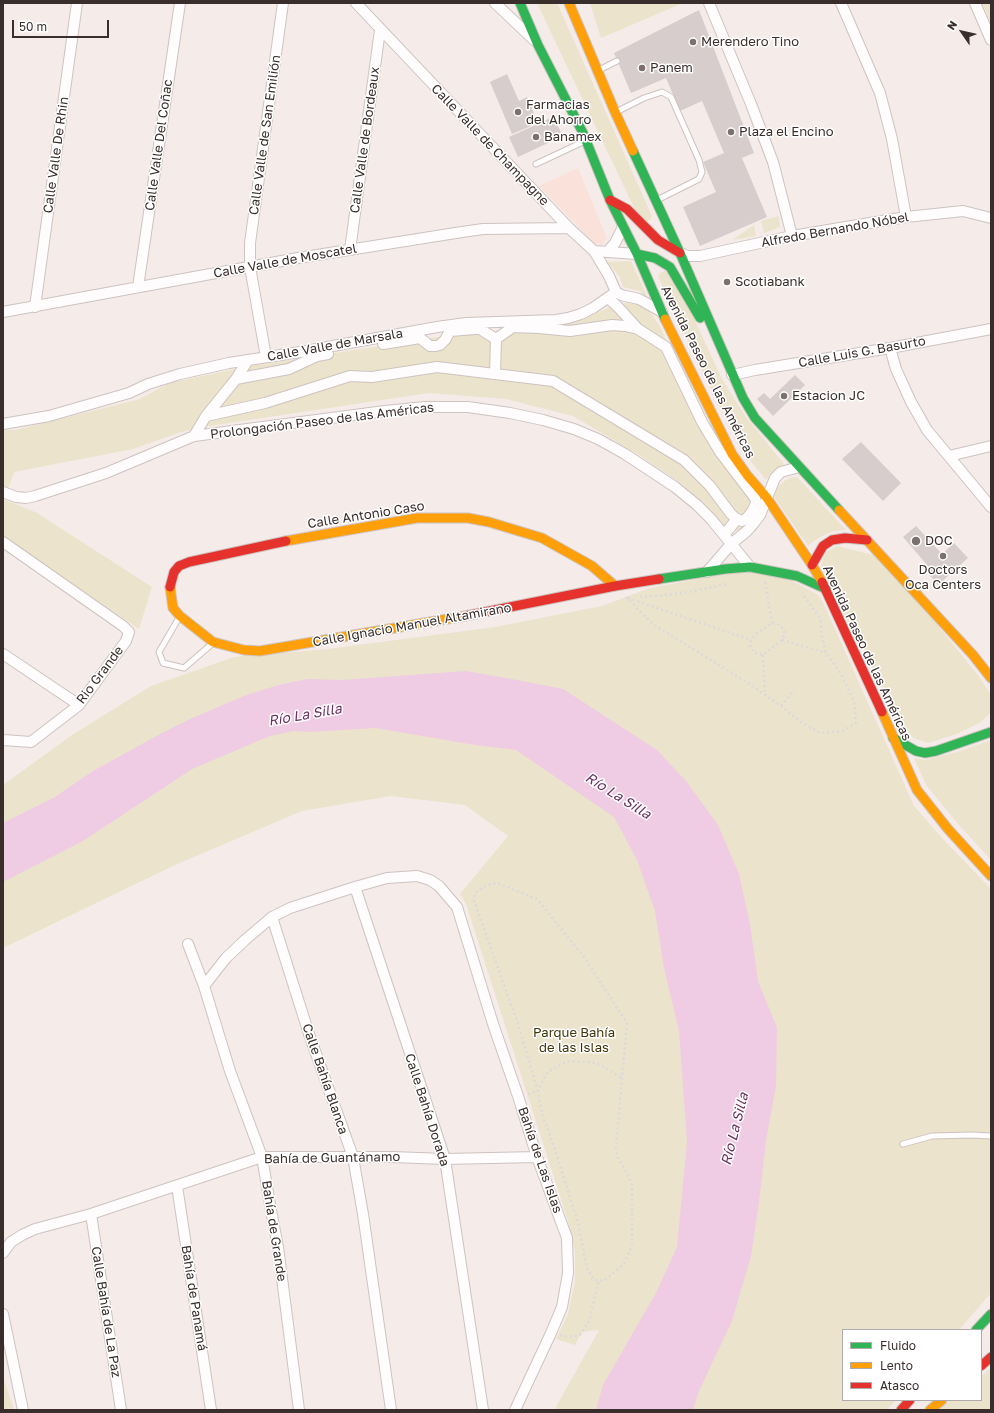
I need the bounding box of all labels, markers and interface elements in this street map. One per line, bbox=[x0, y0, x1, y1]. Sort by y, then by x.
scale bar bbox=[14, 12, 111, 38]
north arrow bbox=[942, 12, 982, 52]
text: N bbox=[944, 18, 959, 32]
text: 50 m bbox=[19, 19, 47, 34]
place label: Merendero Tino bbox=[701, 34, 799, 50]
marker: Merendero Tino bbox=[688, 37, 698, 47]
street label: Calle Valle de San Emilión bbox=[246, 54, 284, 216]
place label: Panem bbox=[650, 60, 693, 76]
marker: Panem bbox=[637, 63, 647, 73]
street label: Calle Valle de Bordeaux bbox=[347, 66, 383, 214]
street label: Calle Valle Del Coñac bbox=[142, 78, 176, 212]
street label: Calle Valle de Champagne bbox=[428, 81, 552, 209]
street label: Calle Valle De Rhin bbox=[40, 96, 72, 214]
place label: Farmacias del Ahorro bbox=[526, 97, 591, 128]
marker: Farmacias del Ahorro bbox=[513, 107, 523, 117]
place label: Plaza el Encino bbox=[739, 124, 833, 140]
marker: Plaza el Encino bbox=[726, 127, 736, 137]
place label: Banamex bbox=[544, 129, 601, 145]
marker: Banamex bbox=[531, 132, 541, 142]
street label: Alfredo Bernando Nóbel bbox=[760, 209, 910, 251]
street label: Calle Valle de Moscatel bbox=[212, 241, 358, 281]
place label: Scotiabank bbox=[735, 274, 805, 290]
marker: Scotiabank bbox=[722, 277, 732, 287]
street label: Avenida Paseo de las Américas bbox=[658, 283, 758, 461]
street label: Calle Valle de Marsala bbox=[266, 325, 404, 365]
street label: Calle Luis G. Basurto bbox=[797, 333, 927, 371]
place label: Estacion JC bbox=[792, 388, 865, 404]
marker: Estacion JC bbox=[779, 391, 789, 401]
street label: Prolongación Paseo de las Américas bbox=[209, 400, 435, 442]
street label: Calle Antonio Caso bbox=[306, 498, 426, 532]
place label: DOC bbox=[925, 533, 953, 549]
marker: DOC bbox=[910, 535, 922, 547]
marker: Doctors Oca Centers bbox=[938, 551, 948, 561]
place label: Doctors Oca Centers bbox=[905, 562, 981, 593]
street label: Avenida Paseo de las Américas bbox=[819, 563, 915, 743]
street label: Calle Ignacio Manuel Altamirano bbox=[311, 600, 513, 650]
street label: Rio Grande bbox=[73, 643, 127, 707]
water label: Río La Silla bbox=[267, 700, 343, 730]
water label: Río La Silla bbox=[582, 769, 654, 823]
street label: Calle Bahía Blanca bbox=[299, 1022, 351, 1136]
park label: Parque Bahía de las Islas bbox=[533, 1025, 615, 1056]
street label: Calle Bahía Dorada bbox=[401, 1052, 453, 1168]
water label: Río La Silla bbox=[718, 1091, 752, 1167]
street label: Bahía de Las Islas bbox=[515, 1105, 565, 1215]
street label: Bahía de Guantánamo bbox=[264, 1149, 400, 1167]
street label: Bahía de Grande bbox=[258, 1179, 290, 1283]
street label: Bahía de Panamá bbox=[178, 1244, 210, 1352]
street label: Calle Bahía de La Paz bbox=[88, 1245, 124, 1379]
legend bbox=[842, 1329, 982, 1401]
text: Fluido bbox=[880, 1338, 916, 1353]
text: Lento bbox=[880, 1358, 913, 1373]
text: Atasco bbox=[880, 1378, 919, 1393]

